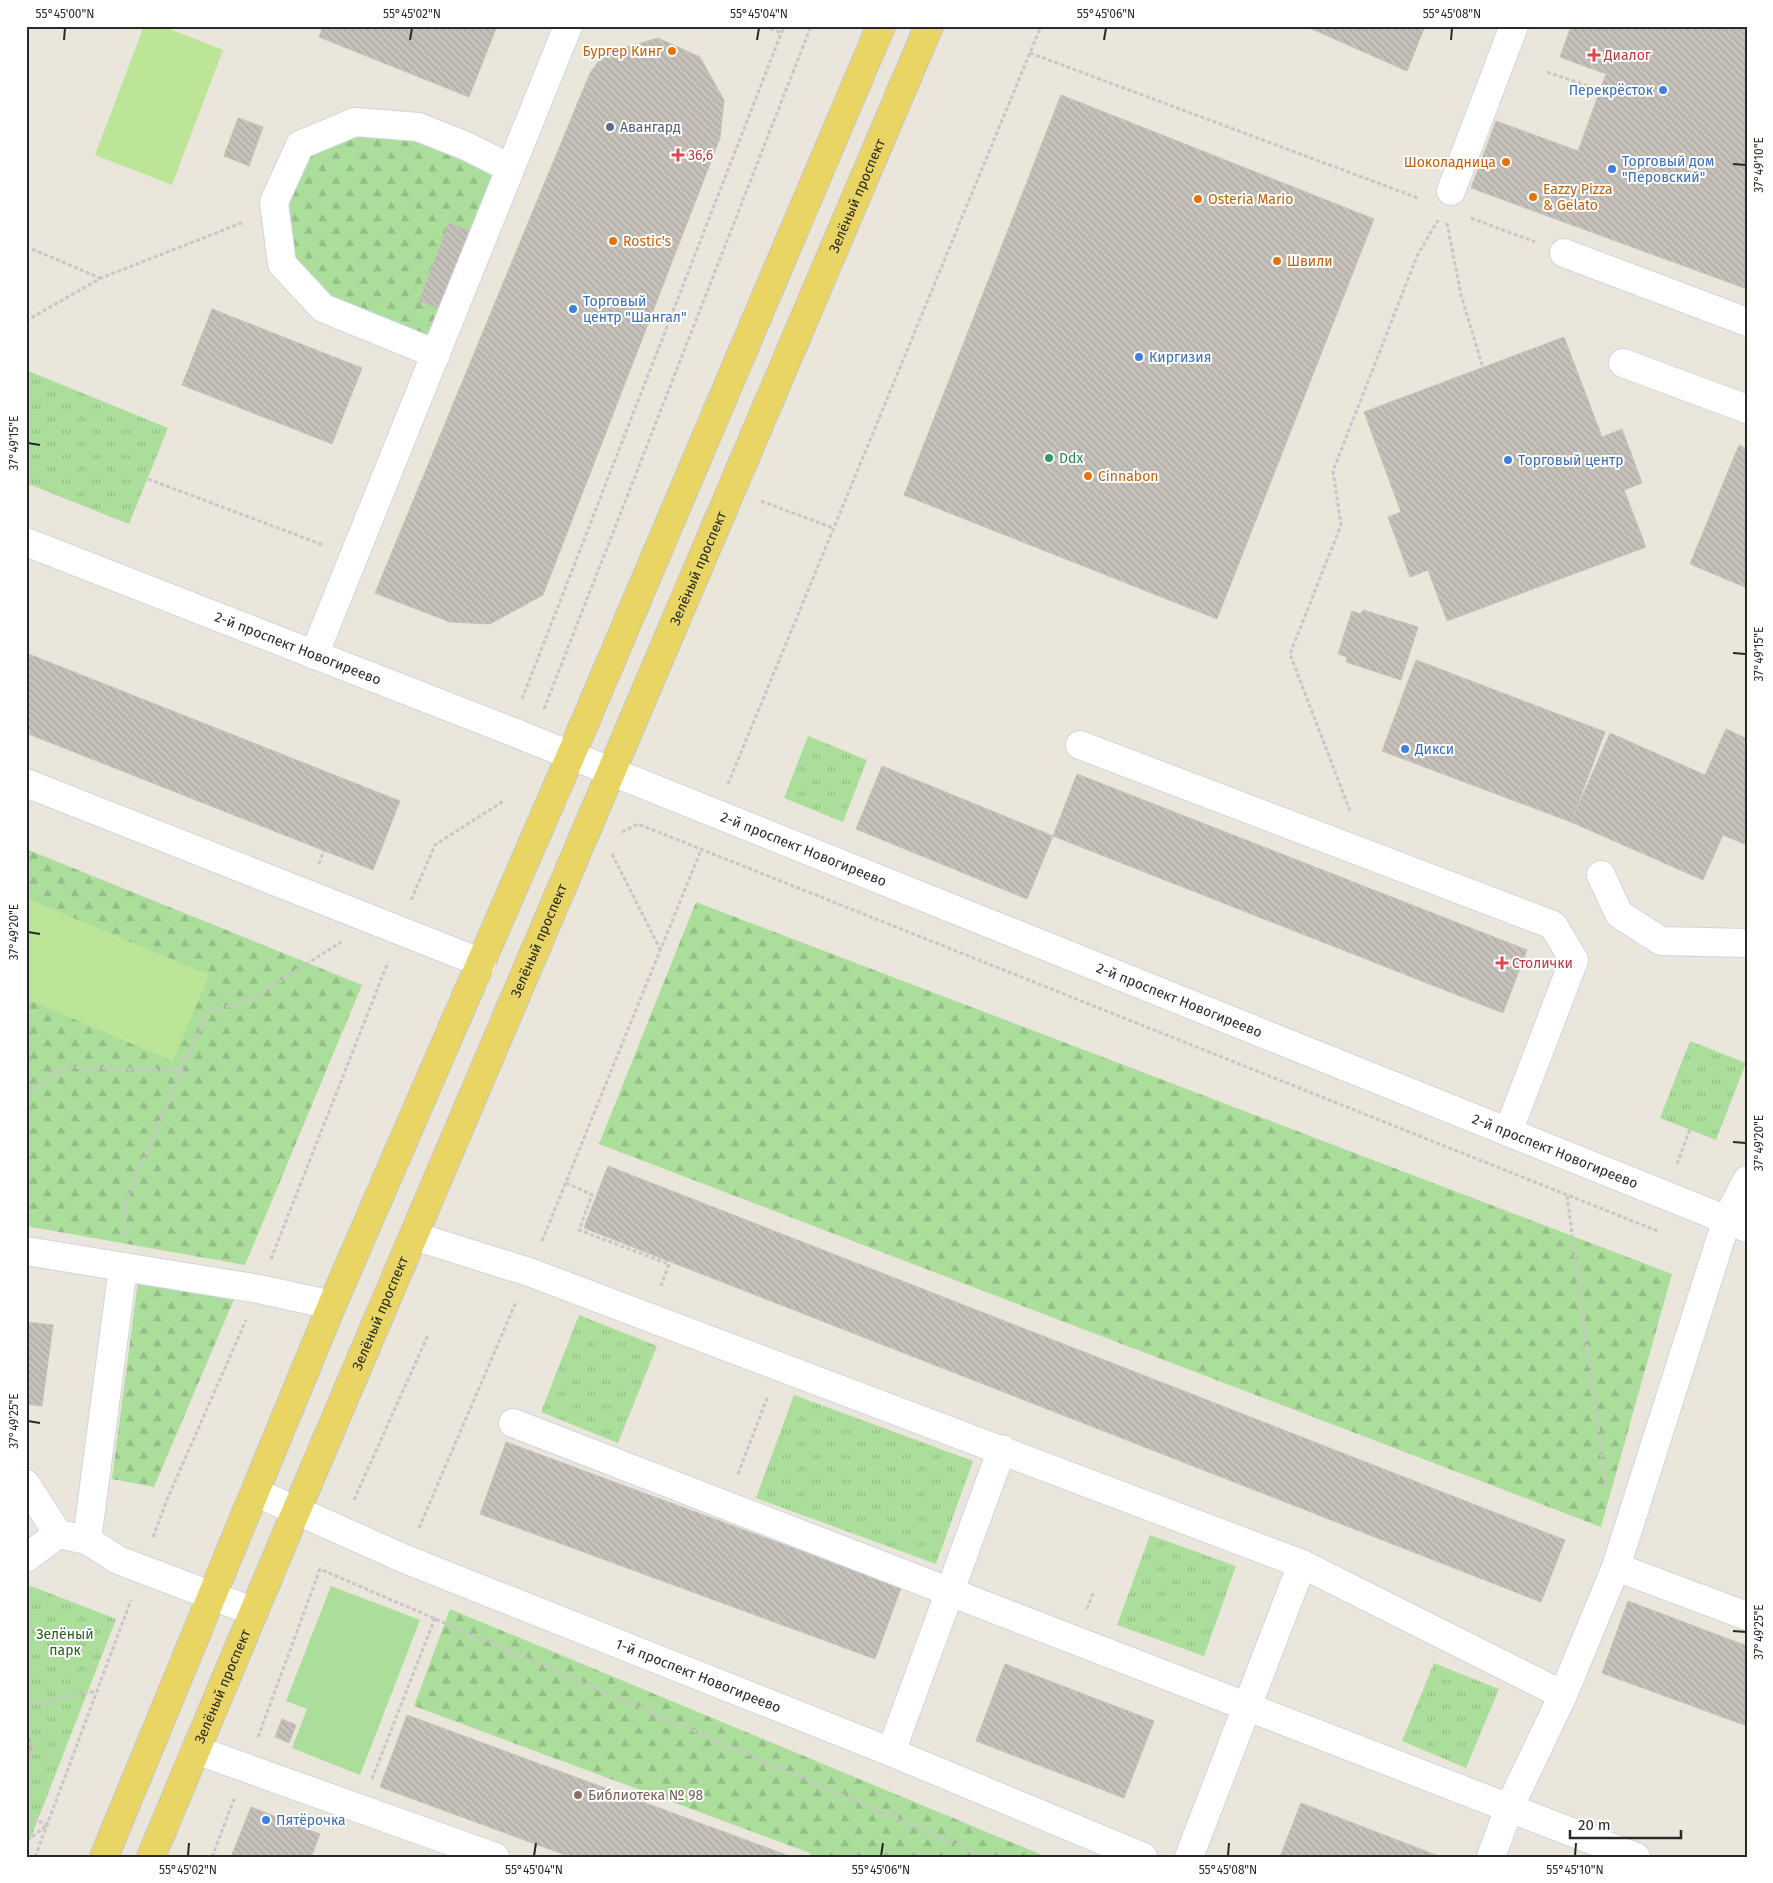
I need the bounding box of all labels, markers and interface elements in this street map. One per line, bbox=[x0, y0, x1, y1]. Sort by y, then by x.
text: 55°45'00"N bbox=[36, 7, 94, 21]
text: 55°45'02"N bbox=[383, 7, 441, 21]
text: 55°45'04"N bbox=[730, 7, 788, 21]
text: 55°45'06"N bbox=[1077, 7, 1135, 21]
text: 55°45'08"N bbox=[1423, 7, 1481, 21]
place label: Бургер Кинг bbox=[582, 43, 662, 60]
marker: Бургер Кинг bbox=[666, 45, 678, 57]
place label: Диалог bbox=[1603, 47, 1651, 64]
marker: Диалог bbox=[1588, 49, 1600, 61]
place label: Перекрёсток bbox=[1569, 82, 1654, 99]
marker: Перекрёсток bbox=[1657, 84, 1669, 96]
place label: Авангард bbox=[620, 119, 681, 136]
marker: Авангард bbox=[604, 121, 616, 133]
street label: Зелёный проспект bbox=[826, 136, 889, 256]
text: 37°49'10"E bbox=[1752, 137, 1766, 193]
place label: 36,6 bbox=[688, 147, 713, 164]
marker: 36,6 bbox=[672, 149, 684, 161]
place label: Торговый дом "Перовский" bbox=[1622, 153, 1714, 186]
place label: Шоколадница bbox=[1404, 154, 1496, 171]
marker: Шоколадница bbox=[1500, 156, 1512, 168]
marker: Торговый дом "Перовский" bbox=[1606, 163, 1618, 175]
place label: Eazzy Pizza & Gelato bbox=[1543, 181, 1613, 214]
place label: Osteria Mario bbox=[1208, 191, 1293, 208]
marker: Eazzy Pizza & Gelato bbox=[1527, 191, 1539, 203]
marker: Osteria Mario bbox=[1192, 193, 1204, 205]
place label: Rostic's bbox=[623, 233, 672, 250]
marker: Rostic's bbox=[607, 235, 619, 247]
place label: Швили bbox=[1287, 253, 1333, 270]
marker: Швили bbox=[1271, 255, 1283, 267]
place label: Торговый центр "Шангал" bbox=[583, 293, 687, 326]
marker: Торговый центр "Шангал" bbox=[567, 303, 579, 315]
place label: Киргизия bbox=[1149, 349, 1211, 366]
marker: Киргизия bbox=[1133, 351, 1145, 363]
text: 37°49'15"E bbox=[7, 416, 21, 470]
place label: Ddx bbox=[1059, 450, 1083, 467]
marker: Ddx bbox=[1043, 452, 1055, 464]
place label: Торговый центр bbox=[1518, 452, 1624, 469]
marker: Торговый центр bbox=[1502, 454, 1514, 466]
place label: Cinnabon bbox=[1098, 468, 1159, 485]
marker: Cinnabon bbox=[1082, 470, 1094, 482]
street label: Зелёный проспект bbox=[667, 508, 730, 628]
street label: 2-й проспект Новогиреево bbox=[212, 608, 384, 689]
text: 37°49'15"E bbox=[1752, 627, 1766, 681]
place label: Дикси bbox=[1414, 741, 1454, 758]
marker: Дикси bbox=[1399, 743, 1411, 755]
street label: 2-й проспект Новогиреево bbox=[718, 808, 889, 890]
street label: Зелёный проспект bbox=[507, 881, 571, 1000]
text: 37°49'20"E bbox=[7, 904, 21, 960]
place label: Столички bbox=[1512, 955, 1573, 972]
marker: Столички bbox=[1496, 957, 1508, 969]
street label: 2-й проспект Новогиреево bbox=[1094, 959, 1265, 1041]
street label: 2-й проспект Новогиреево bbox=[1470, 1110, 1640, 1192]
text: 37°49'20"E bbox=[1752, 1115, 1766, 1171]
street label: Зелёный проспект bbox=[349, 1253, 412, 1373]
text: 37°49'25"E bbox=[7, 1393, 21, 1449]
text: 37°49'25"E bbox=[1752, 1604, 1766, 1660]
park label: Зелёный парк bbox=[36, 1626, 94, 1659]
street label: Зелёный проспект bbox=[191, 1626, 255, 1746]
street label: 1-й проспект Новогиреево bbox=[613, 1636, 783, 1716]
place label: Библиотека № 98 bbox=[588, 1787, 704, 1804]
marker: Библиотека № 98 bbox=[572, 1789, 584, 1801]
scale bar bbox=[1570, 1808, 1682, 1840]
place label: Пятёрочка bbox=[276, 1812, 346, 1829]
marker: Пятёрочка bbox=[260, 1814, 272, 1826]
text: 20 m bbox=[1578, 1816, 1611, 1834]
text: 55°45'02"N bbox=[159, 1863, 217, 1877]
text: 55°45'04"N bbox=[505, 1863, 563, 1877]
text: 55°45'06"N bbox=[852, 1863, 910, 1877]
text: 55°45'08"N bbox=[1199, 1863, 1257, 1877]
text: 55°45'10"N bbox=[1546, 1863, 1604, 1877]

